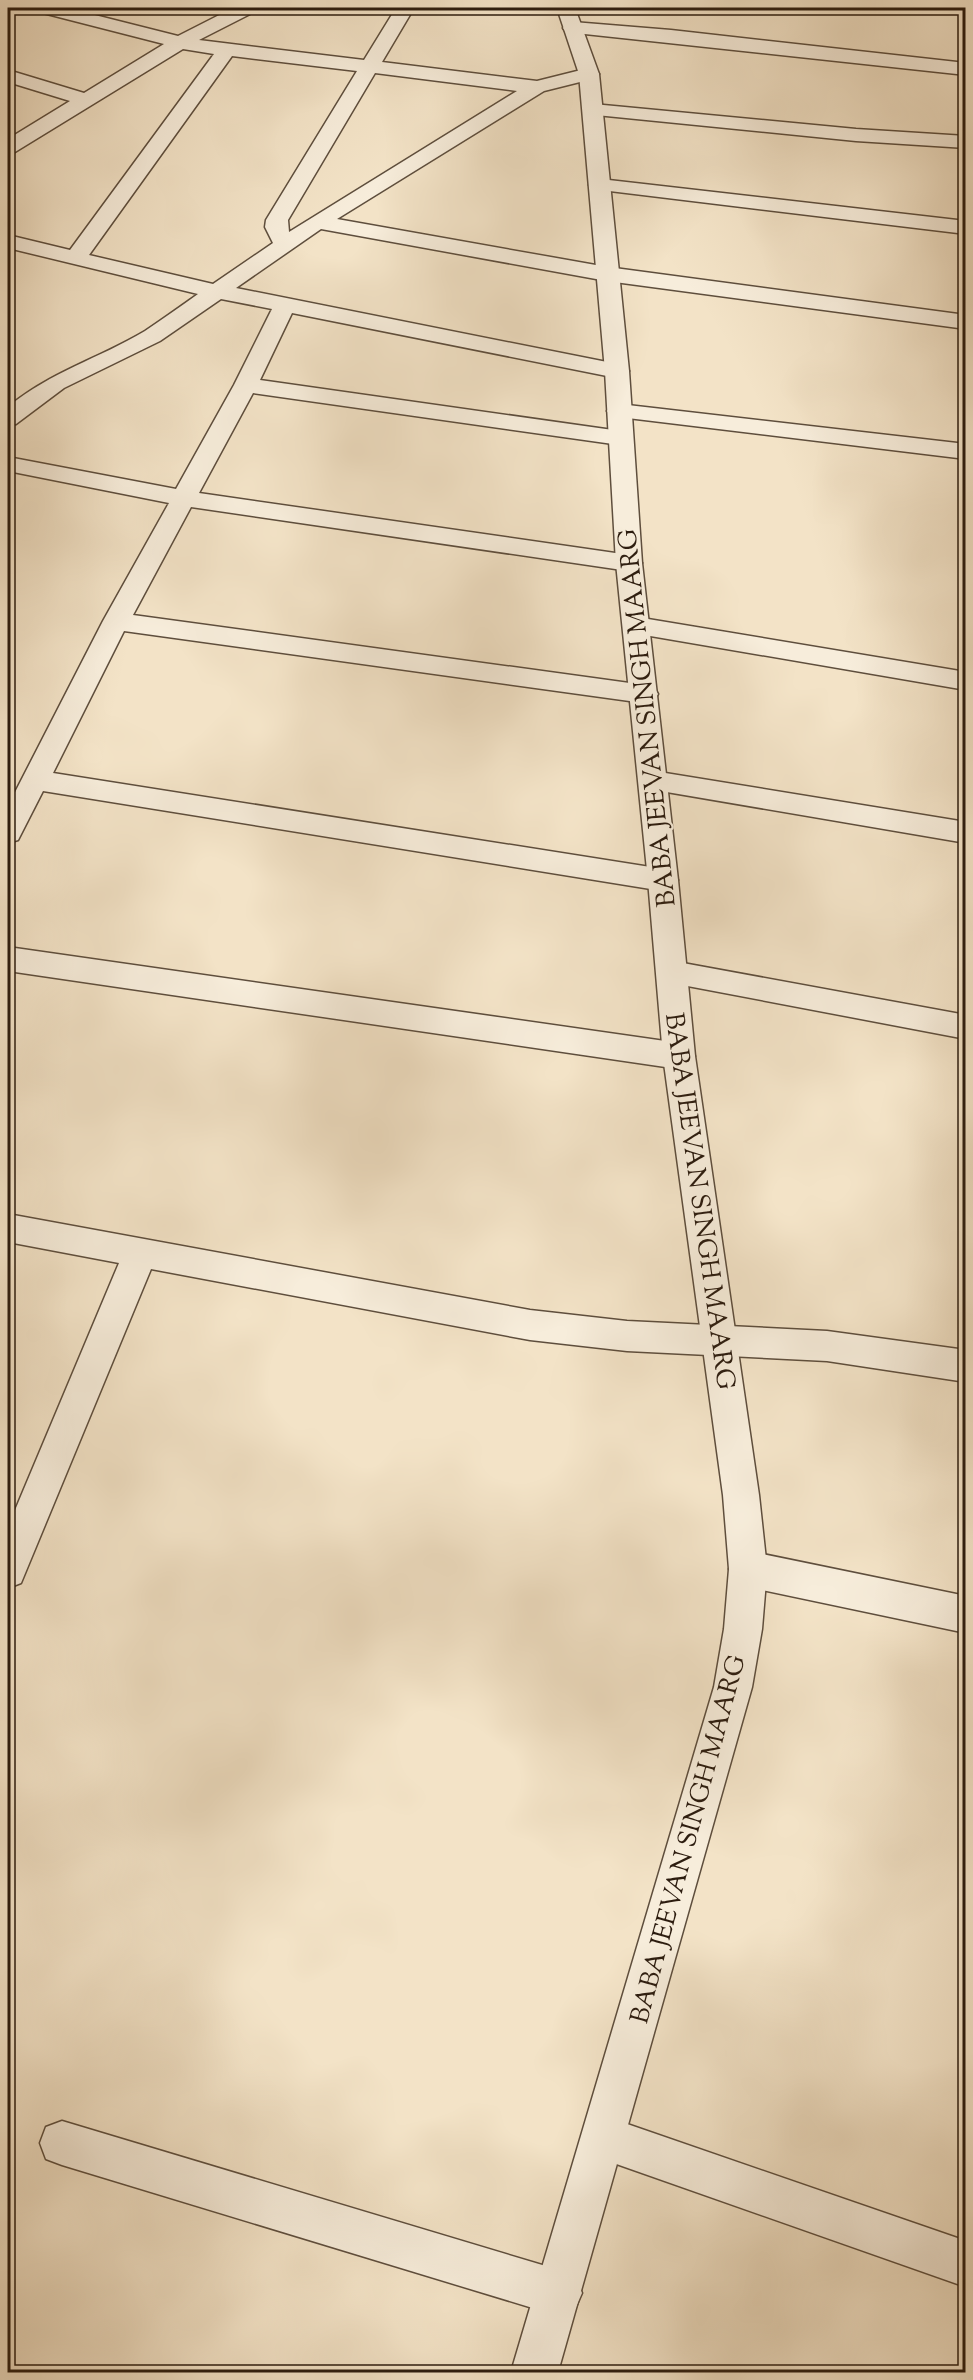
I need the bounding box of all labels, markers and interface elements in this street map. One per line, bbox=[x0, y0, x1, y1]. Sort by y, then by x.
street label: BABA JEEVAN SINGH MAARG bbox=[610, 527, 687, 909]
street label: BABA JEEVAN SINGH MAARG bbox=[654, 1011, 743, 1392]
street label: BABA JEEVAN SINGH MAARG bbox=[622, 1651, 756, 2028]

